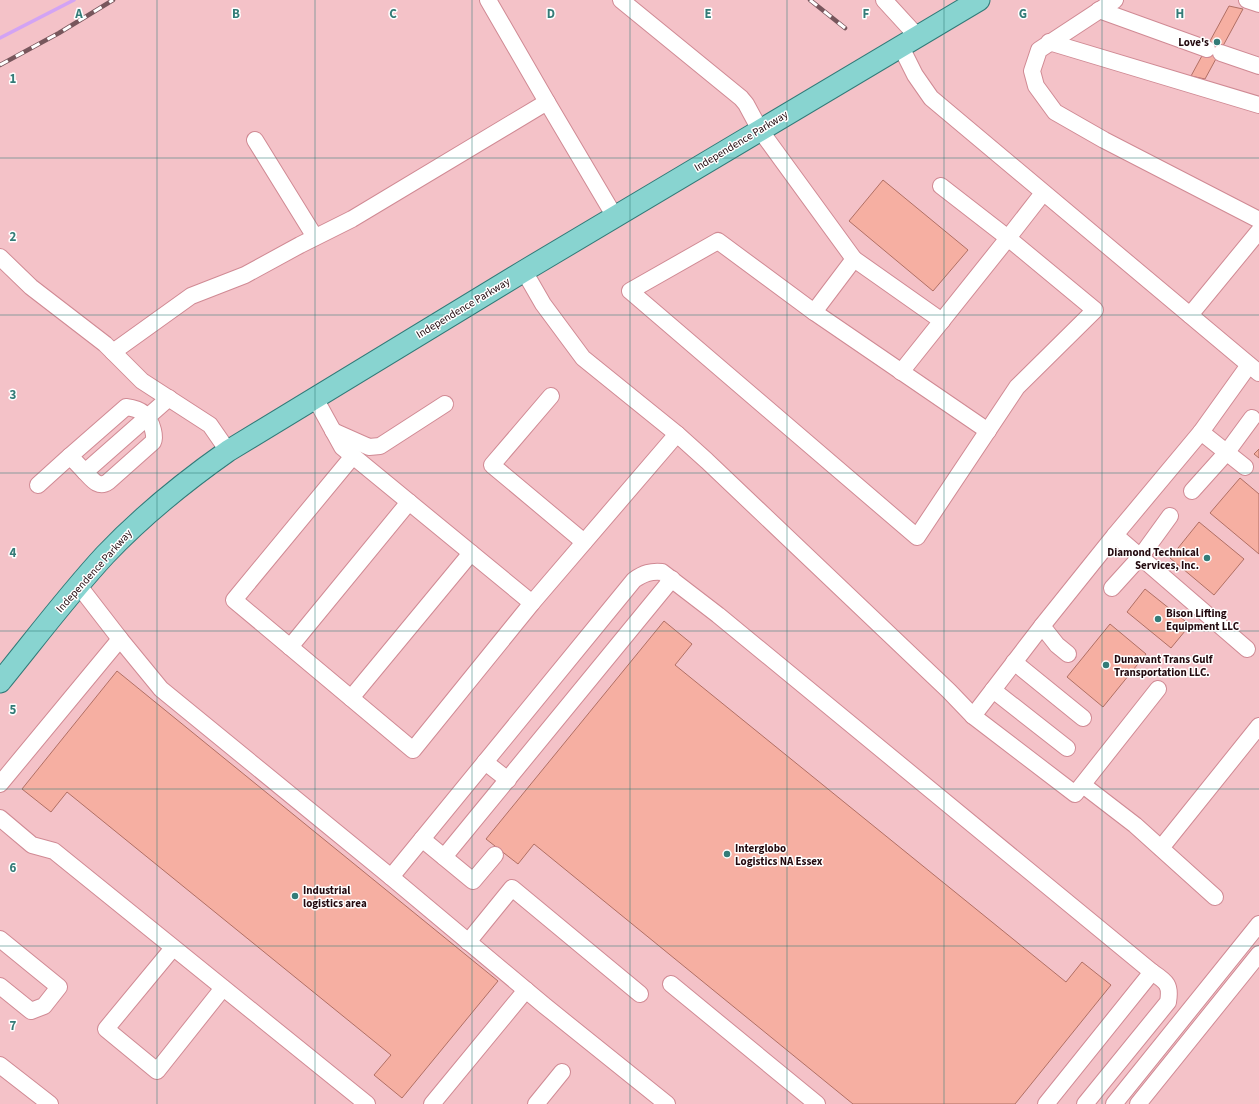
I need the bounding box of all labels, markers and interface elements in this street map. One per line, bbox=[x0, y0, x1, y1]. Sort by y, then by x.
text: A bbox=[74, 5, 83, 23]
text: B bbox=[232, 5, 240, 23]
text: C bbox=[389, 5, 397, 23]
text: D bbox=[547, 5, 555, 23]
text: E bbox=[704, 5, 712, 23]
text: F bbox=[863, 5, 870, 23]
text: G bbox=[1019, 5, 1027, 23]
text: H bbox=[1176, 5, 1184, 23]
place label: Love's bbox=[1178, 35, 1209, 50]
marker: Love's bbox=[1212, 37, 1222, 47]
text: 1 bbox=[10, 70, 17, 88]
street label: Independence Parkway bbox=[691, 107, 791, 175]
text: 2 bbox=[10, 228, 17, 246]
street label: Independence Parkway bbox=[413, 274, 513, 342]
text: 3 bbox=[10, 386, 17, 404]
street label: Independence Parkway bbox=[53, 526, 135, 616]
text: 4 bbox=[10, 544, 17, 562]
place label: Diamond Technical Services, Inc. bbox=[1107, 545, 1200, 573]
marker: Diamond Technical Services, Inc. bbox=[1202, 553, 1212, 563]
place label: Bison Lifting Equipment LLC bbox=[1166, 606, 1240, 634]
marker: Bison Lifting Equipment LLC bbox=[1153, 614, 1163, 624]
place label: Dunavant Trans Gulf Transportation LLC. bbox=[1114, 652, 1214, 680]
marker: Dunavant Trans Gulf Transportation LLC. bbox=[1101, 660, 1111, 670]
text: 5 bbox=[10, 701, 17, 719]
place label: Interglobo Logistics NA Essex bbox=[735, 841, 823, 869]
marker: Interglobo Logistics NA Essex bbox=[722, 849, 732, 859]
text: 6 bbox=[10, 859, 17, 877]
place label: Industrial logistics area bbox=[303, 883, 367, 911]
marker: Industrial logistics area bbox=[290, 891, 300, 901]
text: 7 bbox=[10, 1017, 17, 1035]

